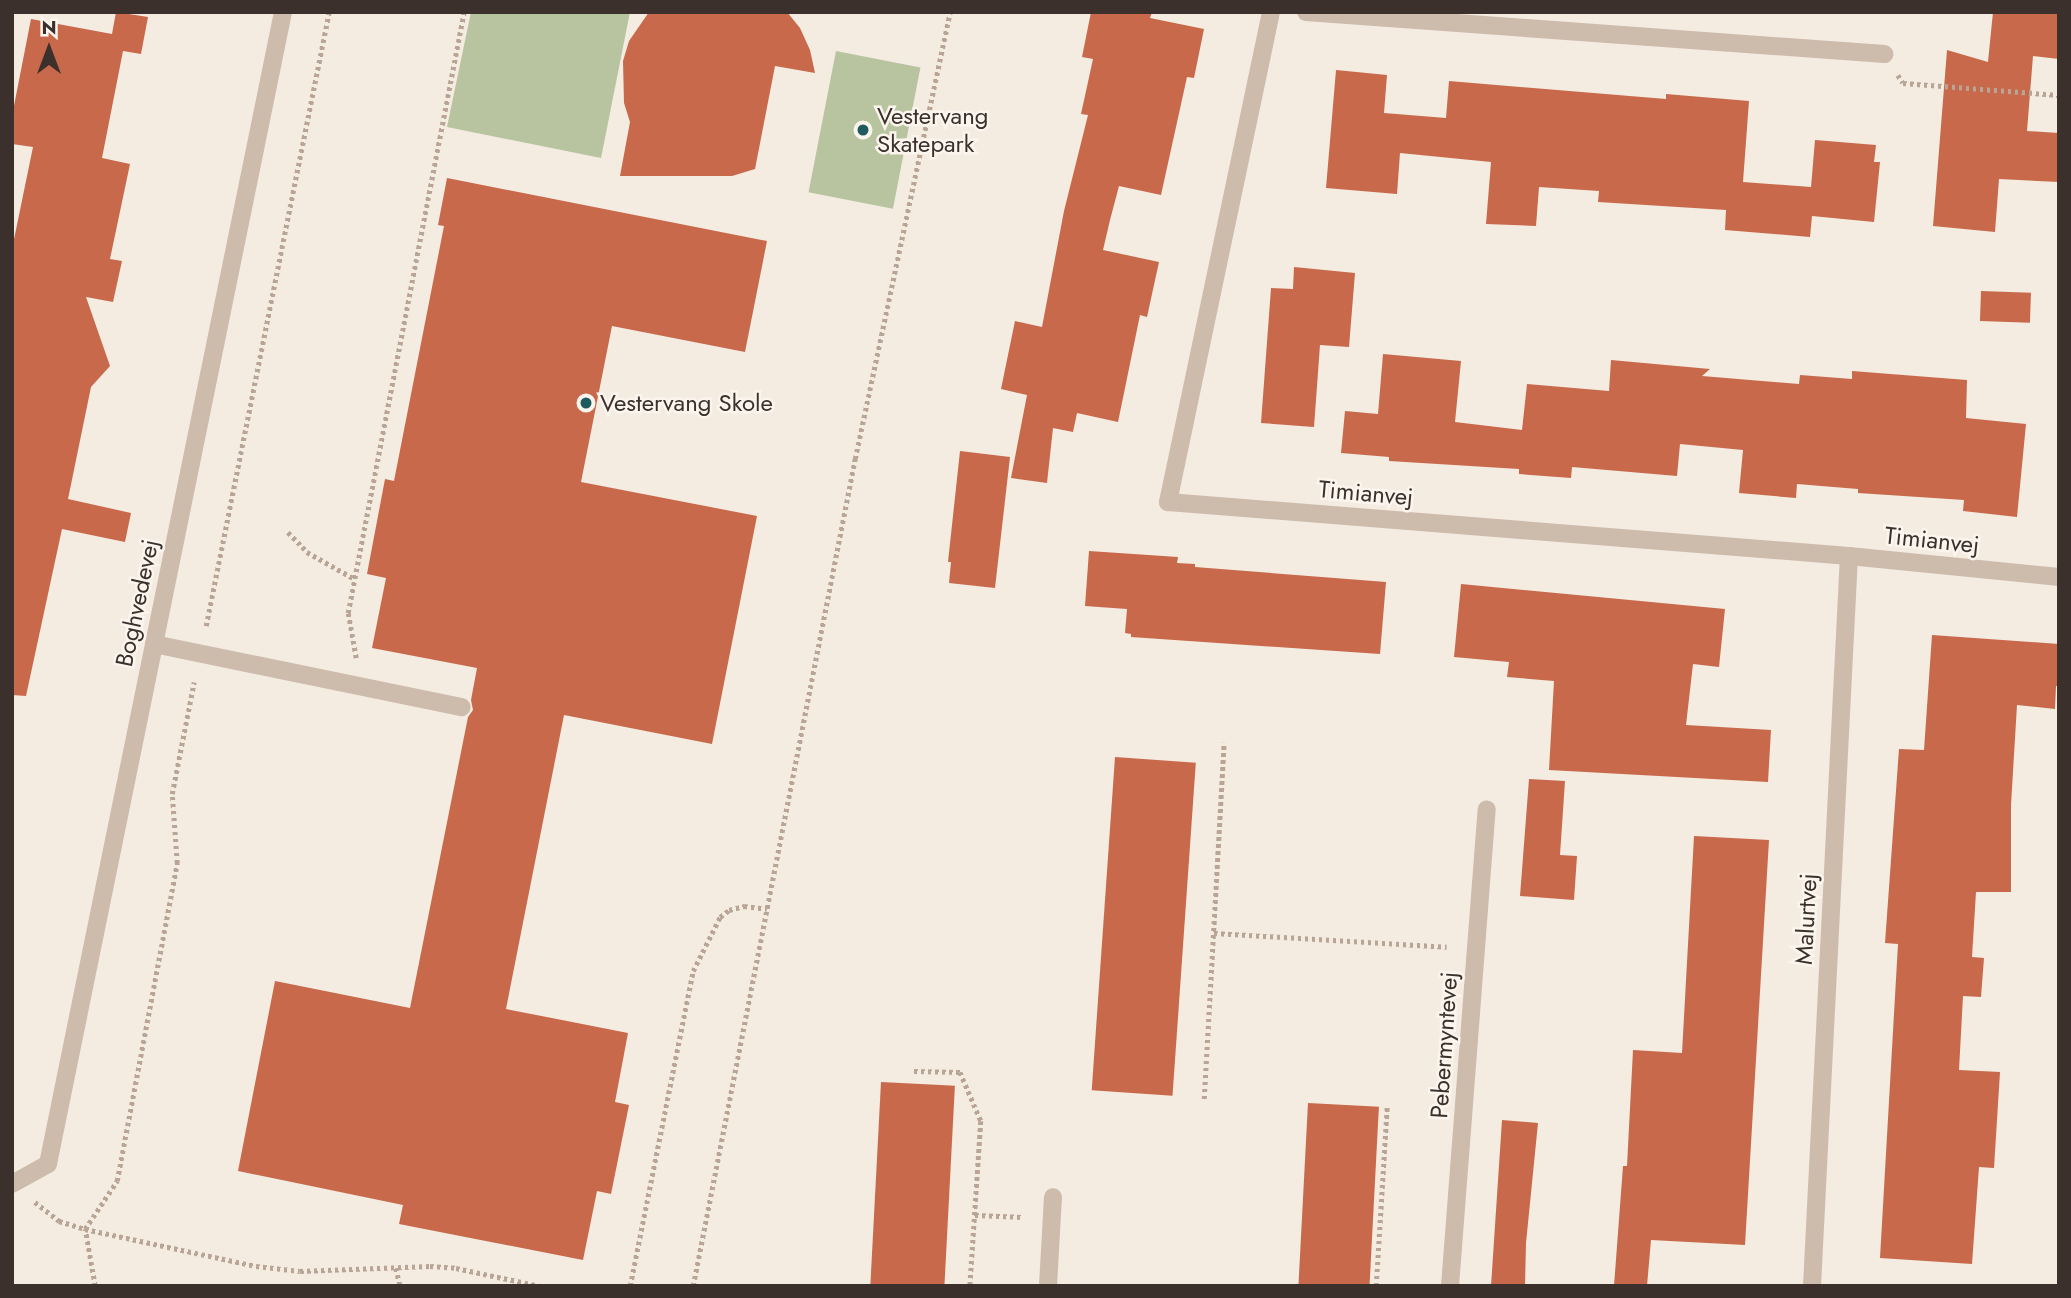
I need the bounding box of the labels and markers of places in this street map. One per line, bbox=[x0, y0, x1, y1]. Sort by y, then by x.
place label: Vestervang Skatepark bbox=[877, 102, 988, 158]
marker: Vestervang Skatepark bbox=[855, 122, 871, 138]
place label: Vestervang Skole bbox=[600, 389, 773, 417]
marker: Vestervang Skole bbox=[578, 395, 594, 411]

